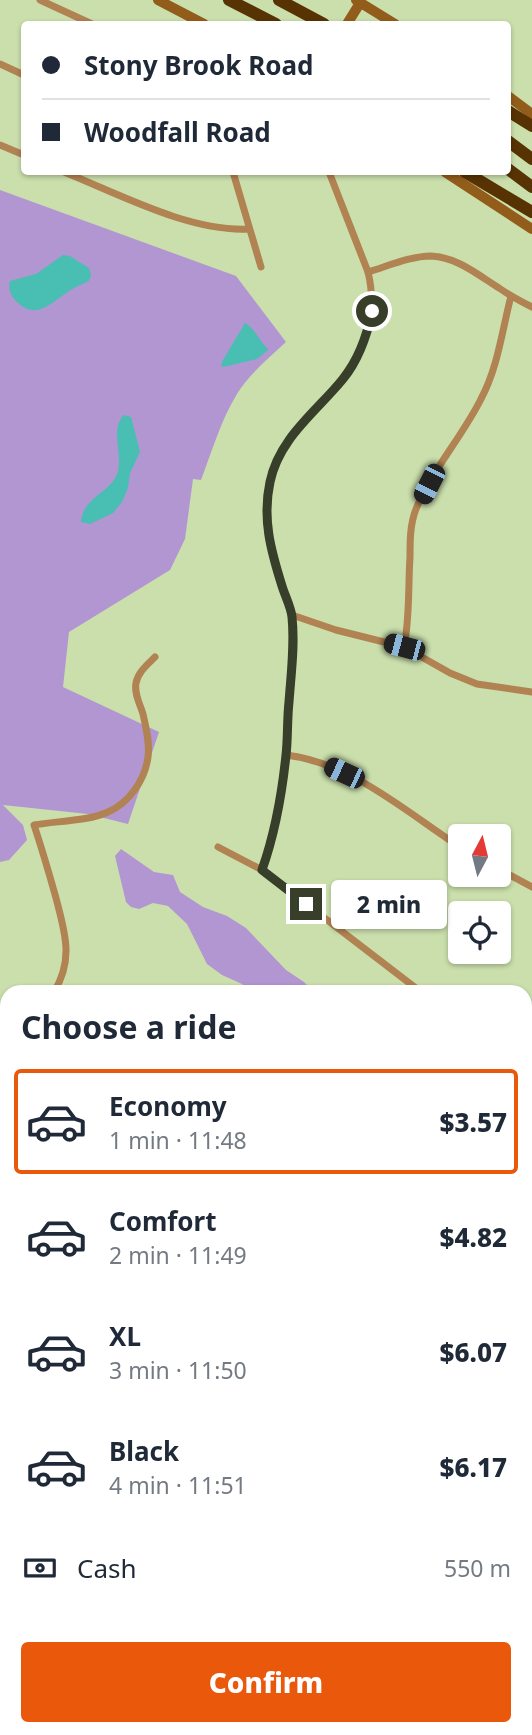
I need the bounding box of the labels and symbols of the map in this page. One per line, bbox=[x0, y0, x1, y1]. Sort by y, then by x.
route start bbox=[356, 295, 388, 327]
car bbox=[411, 461, 448, 507]
car bbox=[381, 631, 428, 663]
car bbox=[321, 755, 368, 791]
north arrow bbox=[448, 824, 511, 887]
callout: 2 min bbox=[330, 880, 446, 928]
route end bbox=[290, 888, 322, 920]

